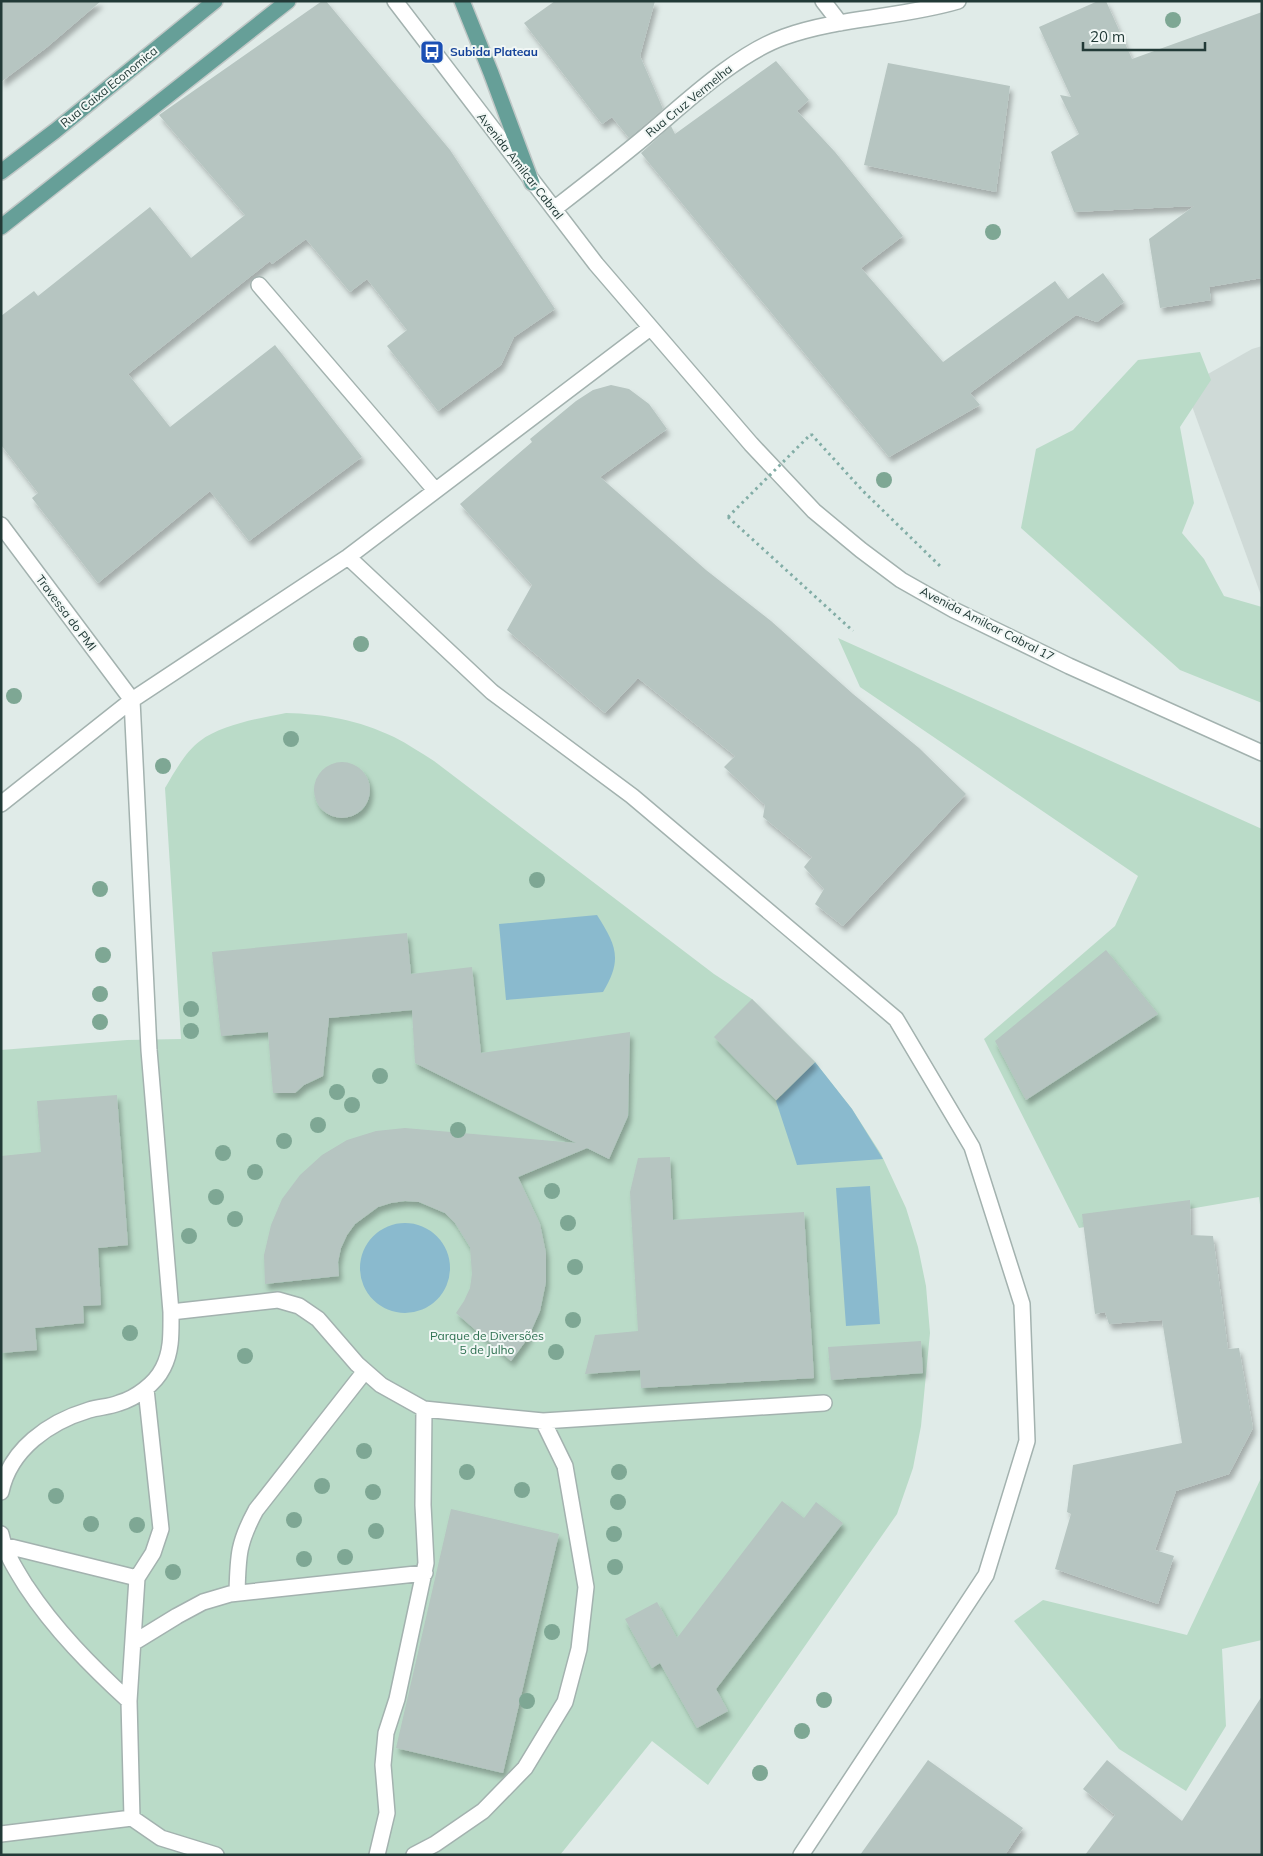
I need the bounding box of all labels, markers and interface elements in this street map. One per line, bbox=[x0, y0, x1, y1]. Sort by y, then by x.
scale bar bbox=[1083, 20, 1206, 52]
text: 20 m bbox=[1090, 27, 1125, 46]
bus stop icon: Subida Plateau bbox=[419, 39, 445, 65]
street label: Rua Caixa Economica bbox=[57, 43, 160, 130]
place label: Subida Plateau bbox=[450, 44, 538, 59]
street label: Rua Cruz Vermelha bbox=[642, 61, 735, 140]
street label: Avenida Amilcar Cabral bbox=[474, 109, 567, 222]
street label: Travessa do PMI bbox=[33, 572, 100, 654]
street label: Avenida Amilcar Cabral 17 bbox=[918, 583, 1057, 664]
park label: Parque de Diversões 5 de Julho bbox=[430, 1328, 544, 1357]

